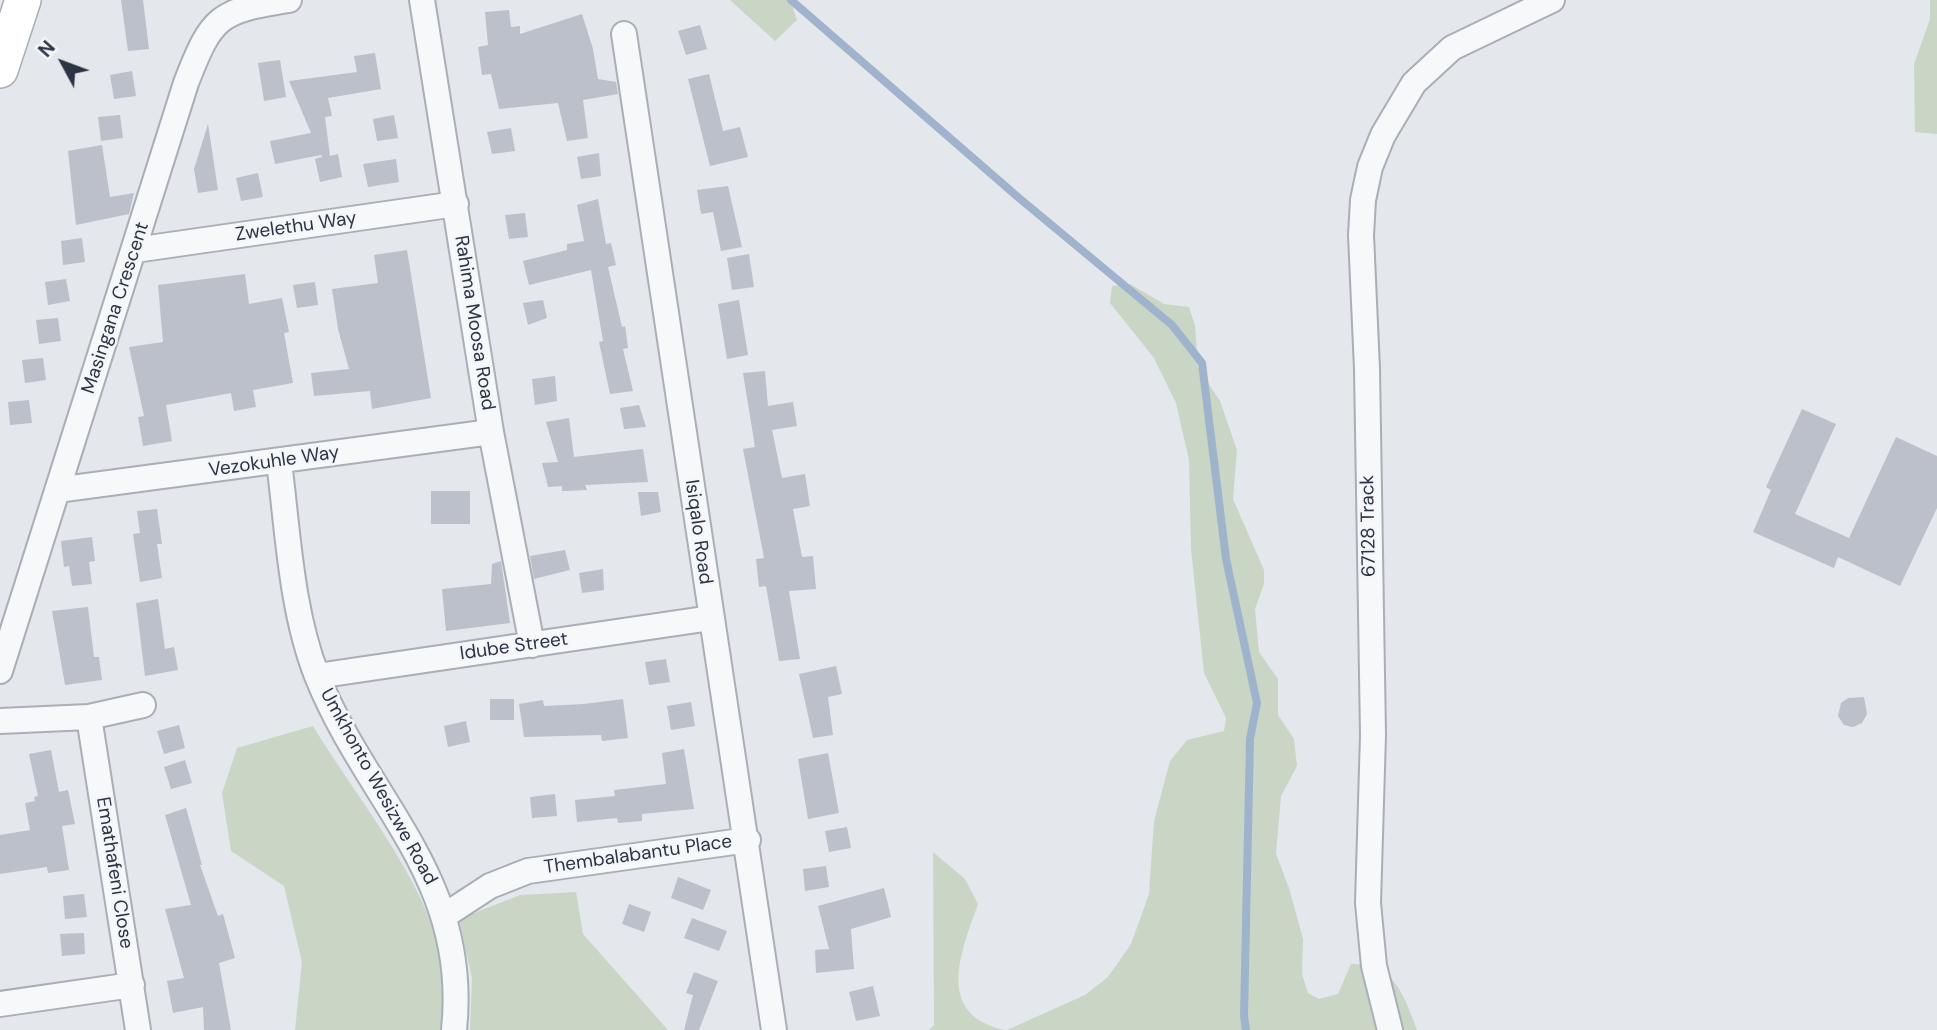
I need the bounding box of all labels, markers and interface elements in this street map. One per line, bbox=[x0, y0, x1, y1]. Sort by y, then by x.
north arrow bbox=[28, 28, 98, 98]
text: N bbox=[33, 35, 61, 62]
street label: Zwelethu Way bbox=[234, 207, 358, 247]
street label: Masingana Crescent bbox=[77, 219, 155, 397]
street label: Rahima Moosa Road bbox=[449, 234, 499, 412]
street label: Vezokuhle Way bbox=[207, 442, 341, 482]
street label: 67128 Track bbox=[1357, 475, 1381, 577]
street label: Isiqalo Road bbox=[679, 478, 717, 586]
street label: Idube Street bbox=[459, 628, 569, 666]
street label: Umkhonto Wesizwe Road bbox=[315, 685, 441, 889]
street label: Emathafeni Close bbox=[91, 796, 137, 950]
street label: Thembalabantu Place bbox=[542, 830, 734, 880]

